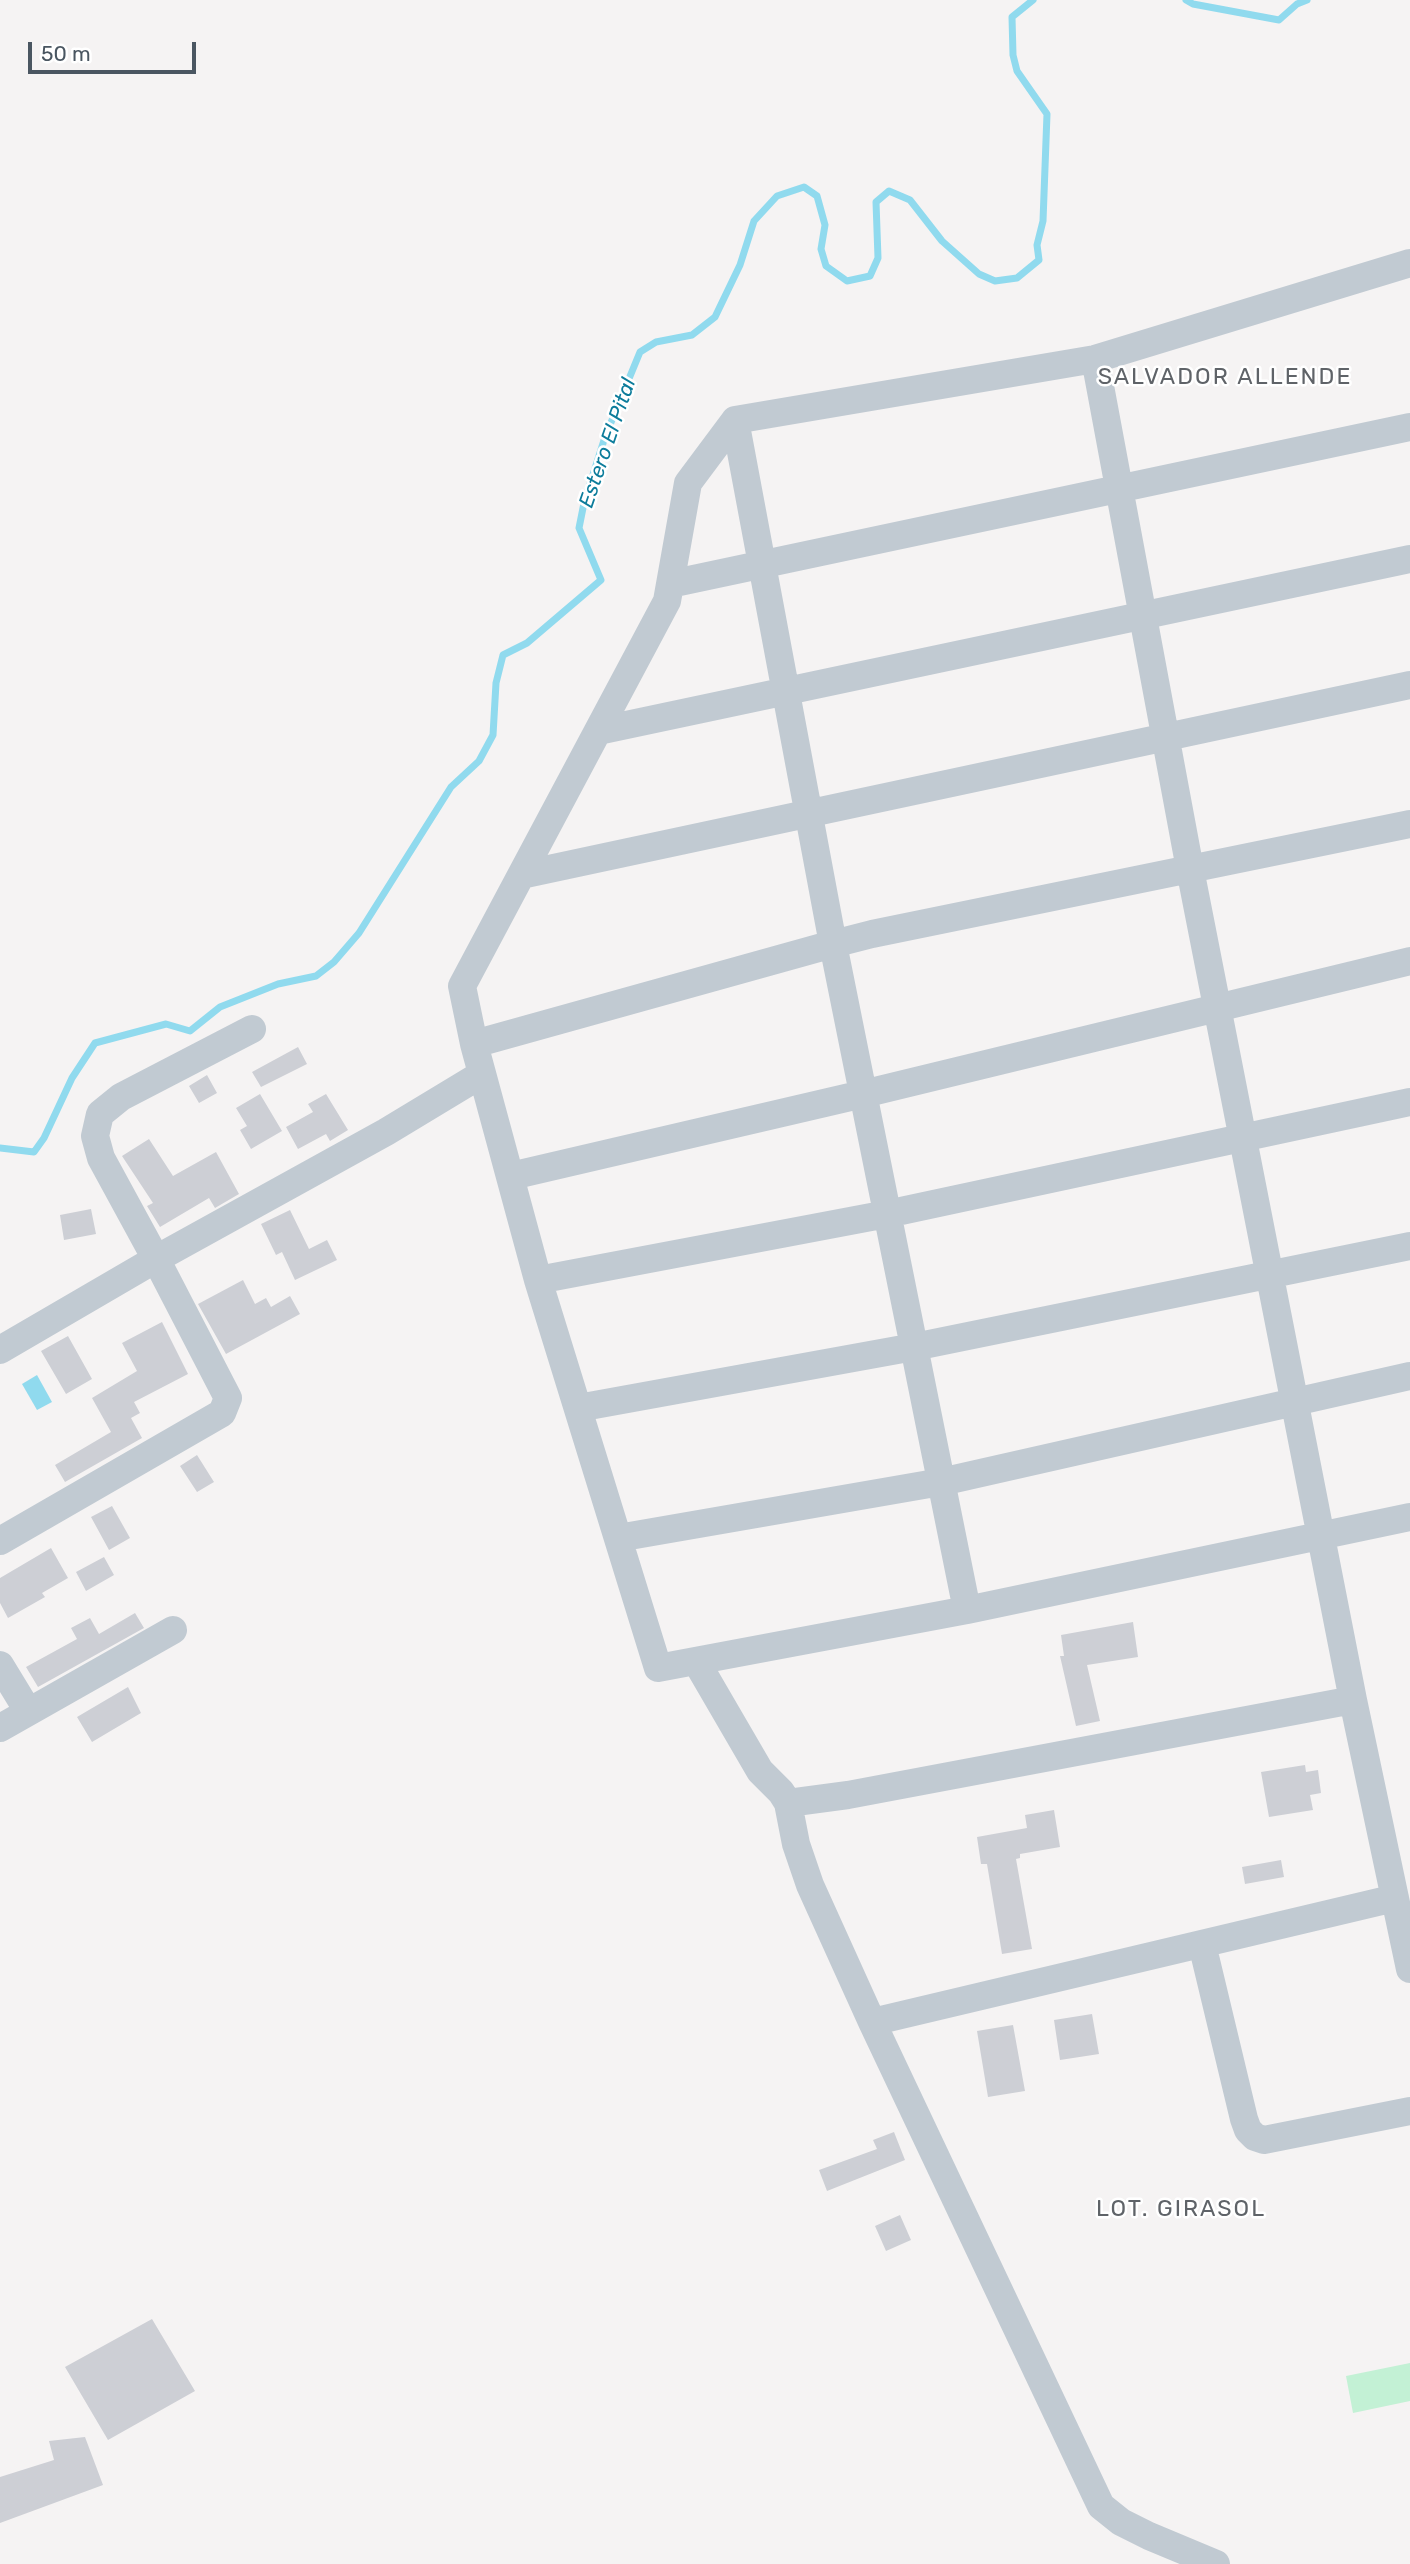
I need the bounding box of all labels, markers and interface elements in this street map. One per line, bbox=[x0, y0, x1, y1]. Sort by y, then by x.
scale bar bbox=[32, 28, 200, 72]
text: 50 m bbox=[41, 41, 91, 66]
district label: SALVADOR ALLENDE bbox=[1100, 363, 1350, 391]
water label: Estero El Pital bbox=[574, 375, 642, 511]
district label: LOT. GIRASOL bbox=[1097, 2195, 1265, 2223]

